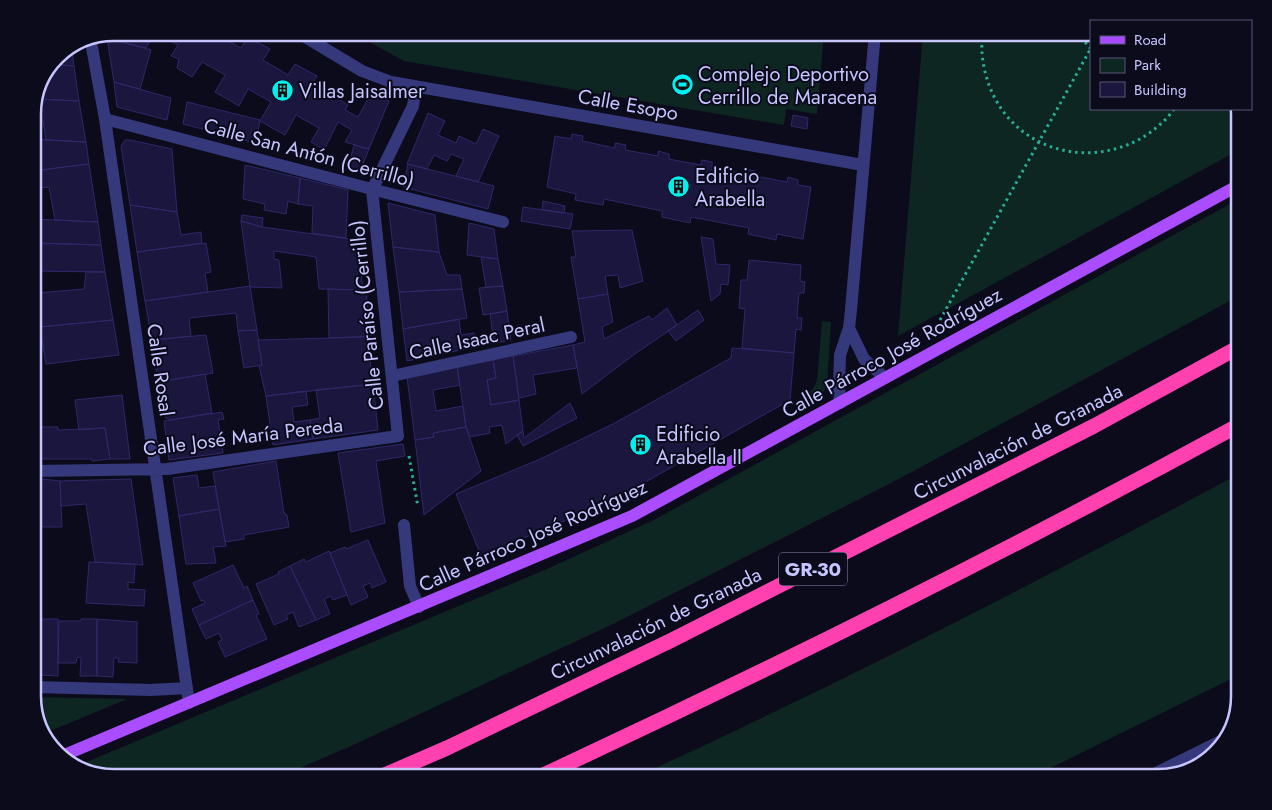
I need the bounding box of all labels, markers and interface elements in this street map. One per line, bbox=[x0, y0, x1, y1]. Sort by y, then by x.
legend bbox=[1090, 20, 1252, 110]
text: Road bbox=[1134, 29, 1166, 51]
text: Park bbox=[1134, 54, 1161, 76]
place label: Complejo Deportivo Cerrillo de Maracena bbox=[698, 60, 877, 112]
sports icon: Complejo Deportivo Cerrillo de Maracena bbox=[670, 73, 694, 97]
place label: Villas Jaisalmer bbox=[299, 77, 425, 106]
building icon: Villas Jaisalmer bbox=[271, 79, 295, 103]
text: Building bbox=[1134, 79, 1186, 101]
street label: Calle Esopo bbox=[576, 82, 680, 128]
street label: Calle San Antón (Cerrillo) bbox=[200, 111, 418, 195]
place label: Edificio Arabella bbox=[695, 162, 765, 214]
building icon: Edificio Arabella bbox=[667, 175, 691, 199]
street label: Calle Paraíso (Cerrillo) bbox=[343, 219, 391, 411]
street label: Calle Párroco José Rodríguez bbox=[777, 280, 1007, 426]
street label: Calle Isaac Peral bbox=[406, 310, 548, 368]
street label: Calle Rosal bbox=[139, 322, 181, 418]
street label: Circunvalación de Granada bbox=[908, 377, 1128, 507]
street label: Calle José María Pereda bbox=[142, 410, 344, 464]
place label: Edificio Arabella II bbox=[656, 420, 742, 472]
building icon: Edificio Arabella II bbox=[628, 433, 652, 457]
street label: Calle Párroco José Rodríguez bbox=[414, 473, 652, 599]
road number: GR-30 bbox=[779, 552, 847, 586]
street label: Circunvalación de Granada bbox=[546, 560, 766, 688]

